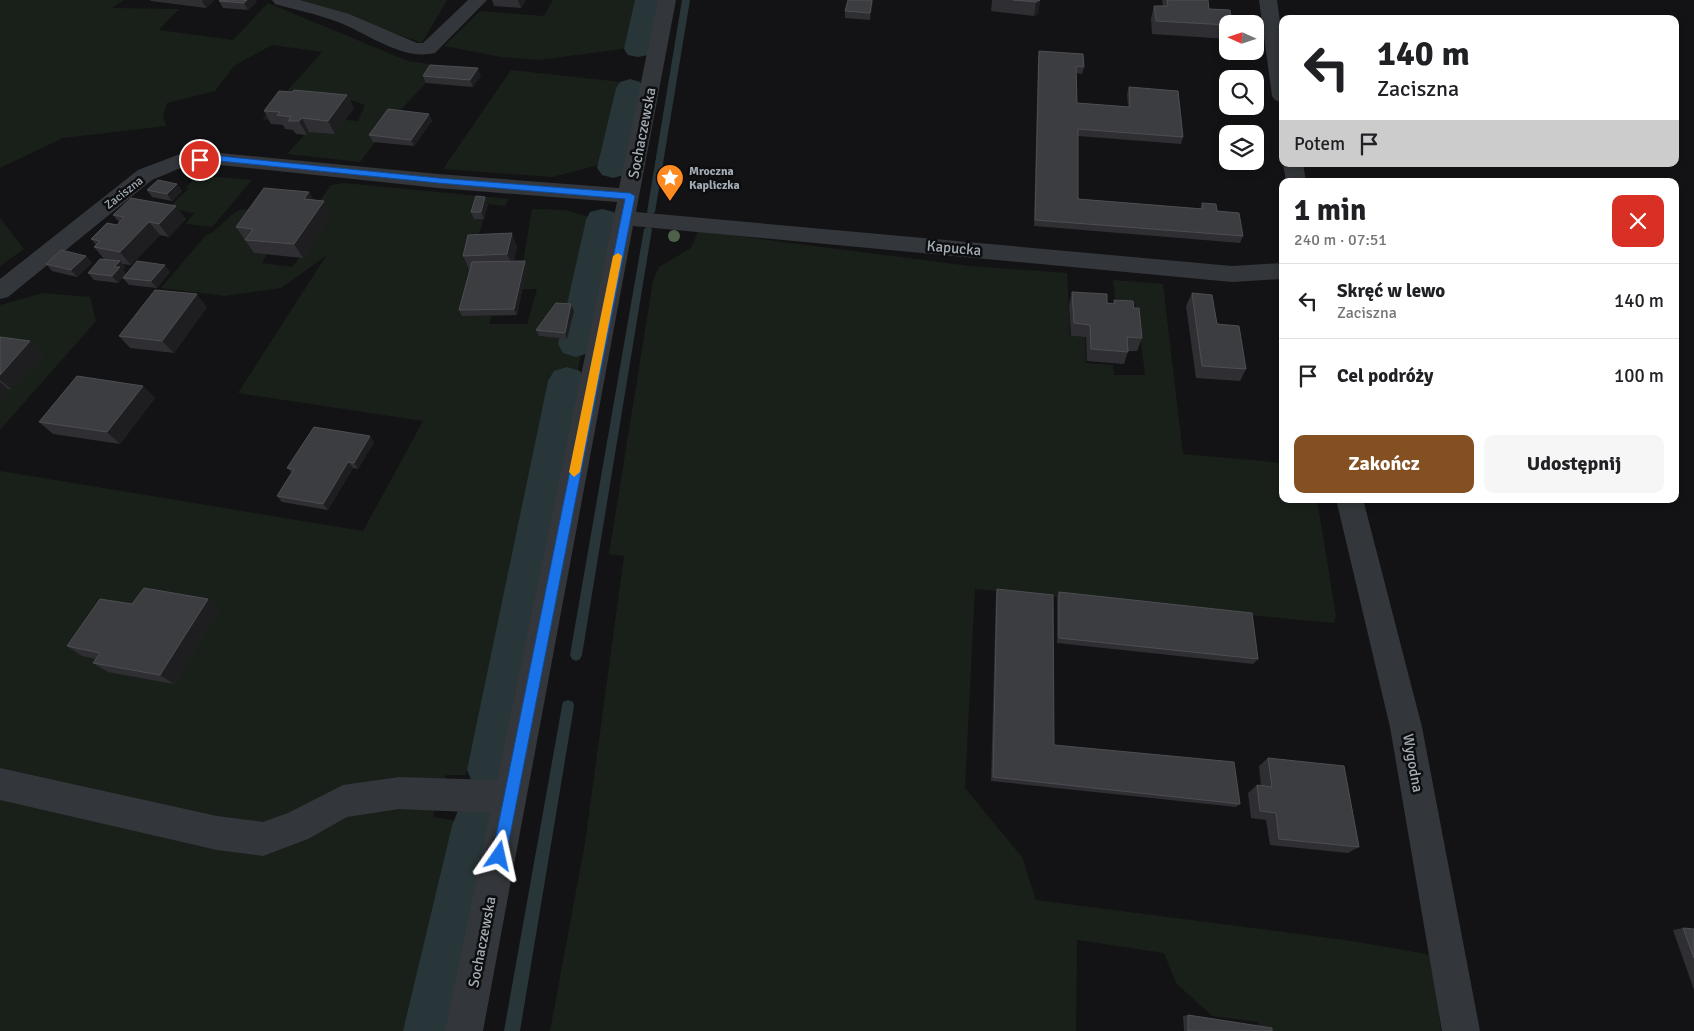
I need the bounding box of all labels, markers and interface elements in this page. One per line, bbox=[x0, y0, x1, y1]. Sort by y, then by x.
north arrow bbox=[1219, 15, 1264, 60]
map controls bbox=[1219, 15, 1264, 170]
text: 140 m bbox=[1377, 32, 1470, 75]
icon: left bbox=[1294, 35, 1359, 100]
button: search bbox=[1219, 70, 1264, 115]
text: Zaciszna bbox=[1377, 75, 1459, 102]
street label: Sochaczewska bbox=[624, 86, 660, 180]
button: layers bbox=[1219, 125, 1264, 170]
icon: arrive bbox=[1355, 130, 1383, 158]
text: Potem bbox=[1294, 132, 1345, 156]
pin bbox=[179, 139, 221, 181]
icon: arrive bbox=[186, 146, 214, 174]
place icon: Mroczna Kapliczka bbox=[655, 163, 685, 202]
place label: Mroczna Kapliczka bbox=[689, 164, 740, 193]
street label: Zaciszna bbox=[102, 173, 146, 213]
text: 1 min bbox=[1294, 192, 1366, 229]
button: close bbox=[1612, 195, 1664, 247]
text: 240 m · 07:51 bbox=[1294, 230, 1387, 250]
street label: Kapucka bbox=[926, 237, 982, 259]
text: Skręć w lewo bbox=[1337, 279, 1445, 303]
icon: left bbox=[1294, 287, 1322, 315]
text: 140 m bbox=[1614, 289, 1664, 313]
text: Zaciszna bbox=[1337, 303, 1397, 323]
icon: arrive bbox=[1294, 362, 1322, 390]
text: Cel podróży bbox=[1337, 364, 1433, 388]
text: 100 m bbox=[1614, 364, 1664, 388]
button: Zakończ bbox=[1294, 435, 1474, 493]
button: Udostępnij bbox=[1484, 435, 1664, 493]
street label: Wygodna bbox=[1399, 732, 1427, 794]
position arrow bbox=[472, 829, 524, 881]
street label: Sochaczewska bbox=[464, 895, 500, 989]

